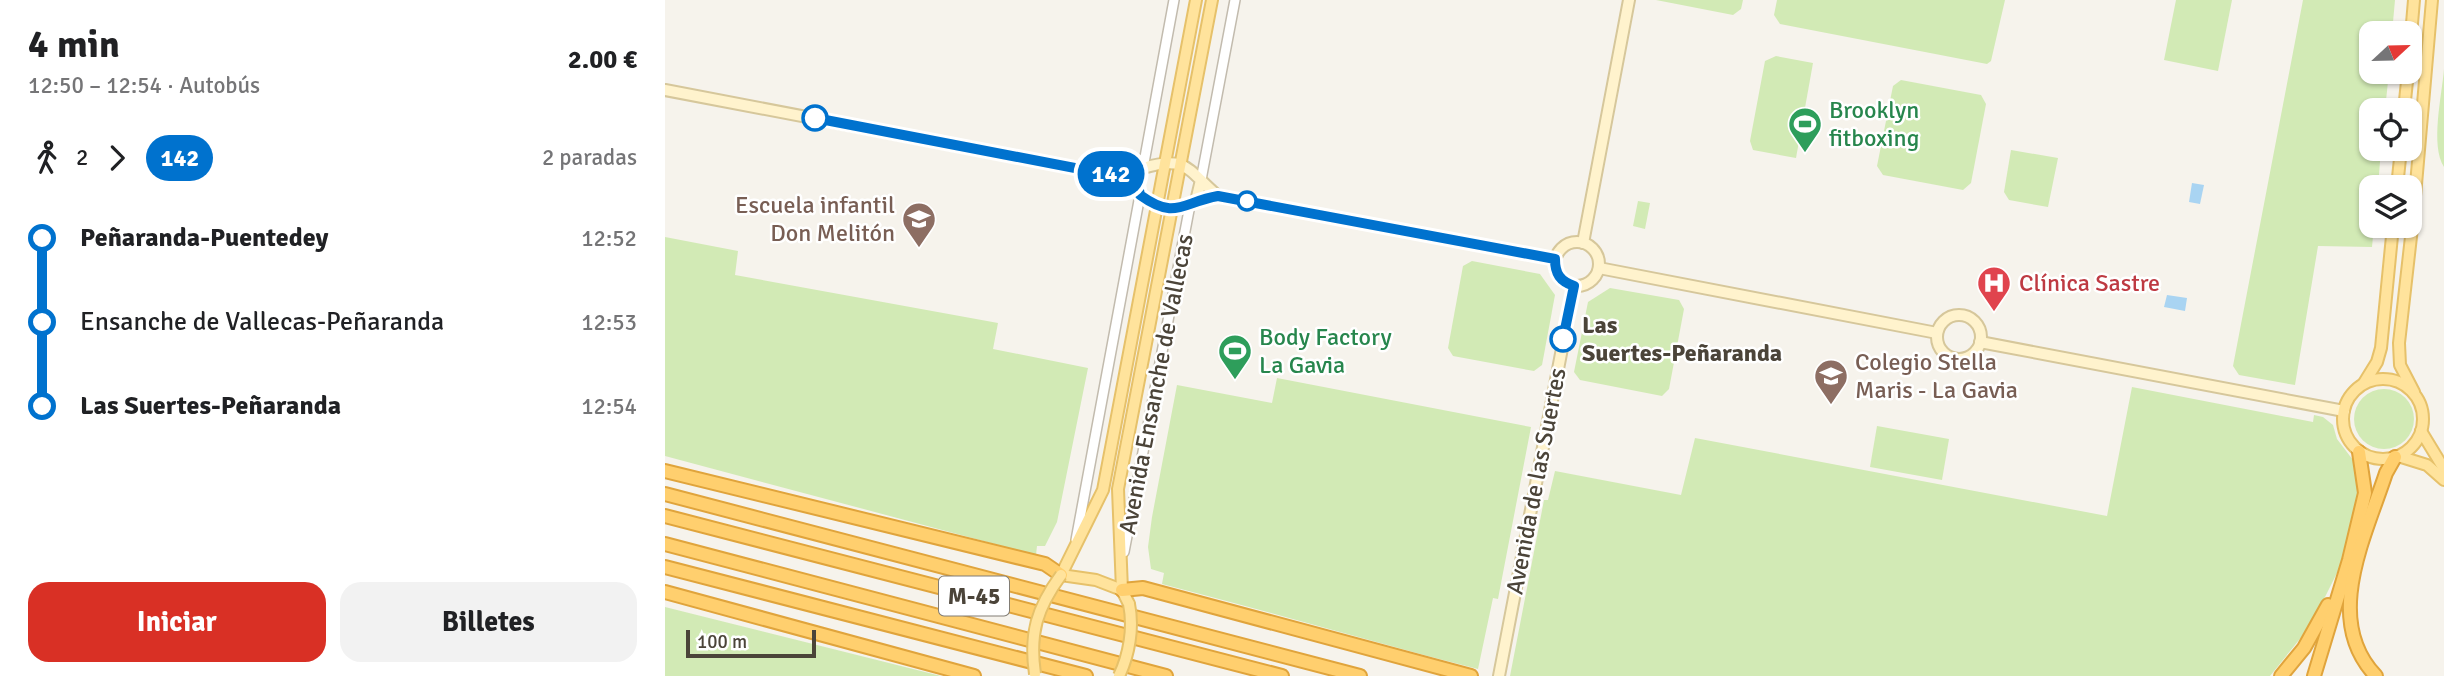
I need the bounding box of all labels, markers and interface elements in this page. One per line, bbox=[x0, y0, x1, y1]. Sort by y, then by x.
text: 4 min bbox=[28, 21, 120, 68]
north arrow bbox=[2359, 21, 2422, 84]
map controls bbox=[2359, 21, 2422, 238]
text: 2.00 € bbox=[568, 44, 637, 76]
text: 12:50 – 12:54 · Autobús bbox=[28, 71, 260, 100]
place label: Brooklyn fitboxing bbox=[1829, 95, 1919, 153]
button: locate bbox=[2359, 98, 2422, 161]
unlabelled marker bbox=[802, 105, 828, 131]
sports icon: Brooklyn fitboxing bbox=[1786, 105, 1824, 154]
icon: walk bbox=[28, 139, 66, 177]
icon: forward bbox=[98, 139, 136, 177]
text: 2 bbox=[76, 143, 88, 172]
text: 142 bbox=[160, 143, 199, 173]
text: 2 paradas bbox=[542, 143, 637, 172]
line badge: 142 bbox=[1071, 151, 1151, 197]
text: 142 bbox=[1092, 159, 1130, 189]
button: layers bbox=[2359, 175, 2422, 238]
place label: Escuela infantil Don Melitón bbox=[735, 190, 895, 248]
unlabelled marker bbox=[1237, 191, 1257, 211]
school or university icon: Escuela infantil Don Melitón bbox=[900, 200, 938, 249]
text: Peñaranda-Puentedey bbox=[80, 222, 328, 254]
text: 12:52 bbox=[581, 224, 637, 253]
street label: Avenida Ensanche de Vallecas bbox=[1112, 231, 1200, 537]
hospital icon: Clínica Sastre bbox=[1975, 264, 2013, 313]
place label: Clínica Sastre bbox=[2019, 268, 2160, 298]
text: Ensanche de Vallecas-Peñaranda bbox=[80, 306, 444, 338]
text: 12:53 bbox=[581, 308, 637, 337]
place label: Las Suertes-Peñaranda bbox=[1582, 310, 1782, 368]
place label: Body Factory La Gavia bbox=[1259, 322, 1392, 380]
marker: Las Suertes-Peñaranda bbox=[1550, 326, 1576, 352]
sports icon: Body Factory La Gavia bbox=[1216, 332, 1254, 381]
place label: Colegio Stella Maris - La Gavia bbox=[1855, 347, 2018, 405]
school or university icon: Colegio Stella Maris - La Gavia bbox=[1812, 357, 1850, 406]
street label: Avenida de las Suertes bbox=[1499, 365, 1573, 597]
text: Las Suertes-Peñaranda bbox=[80, 390, 341, 422]
text: 12:54 bbox=[581, 392, 637, 421]
road number: M-45 bbox=[939, 576, 1009, 616]
button: Iniciar bbox=[28, 582, 326, 662]
button: Billetes bbox=[340, 582, 637, 662]
scale bar bbox=[686, 627, 815, 659]
text: 100 m bbox=[697, 630, 747, 654]

